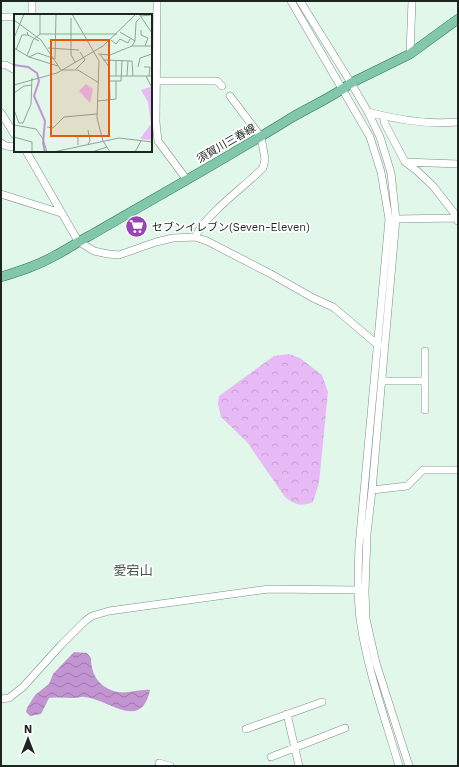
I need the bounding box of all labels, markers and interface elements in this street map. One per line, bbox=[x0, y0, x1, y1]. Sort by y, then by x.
inset map bbox=[14, 14, 152, 152]
street label: 須賀川三春線 bbox=[194, 121, 258, 166]
supermarket icon: セブンイレブン(Seven-Eleven) bbox=[124, 214, 150, 240]
place label: セブンイレブン(Seven-Eleven) bbox=[152, 221, 310, 234]
district label: 愛宕山 bbox=[113, 563, 153, 578]
north arrow bbox=[8, 719, 48, 759]
text: N bbox=[24, 723, 32, 736]

